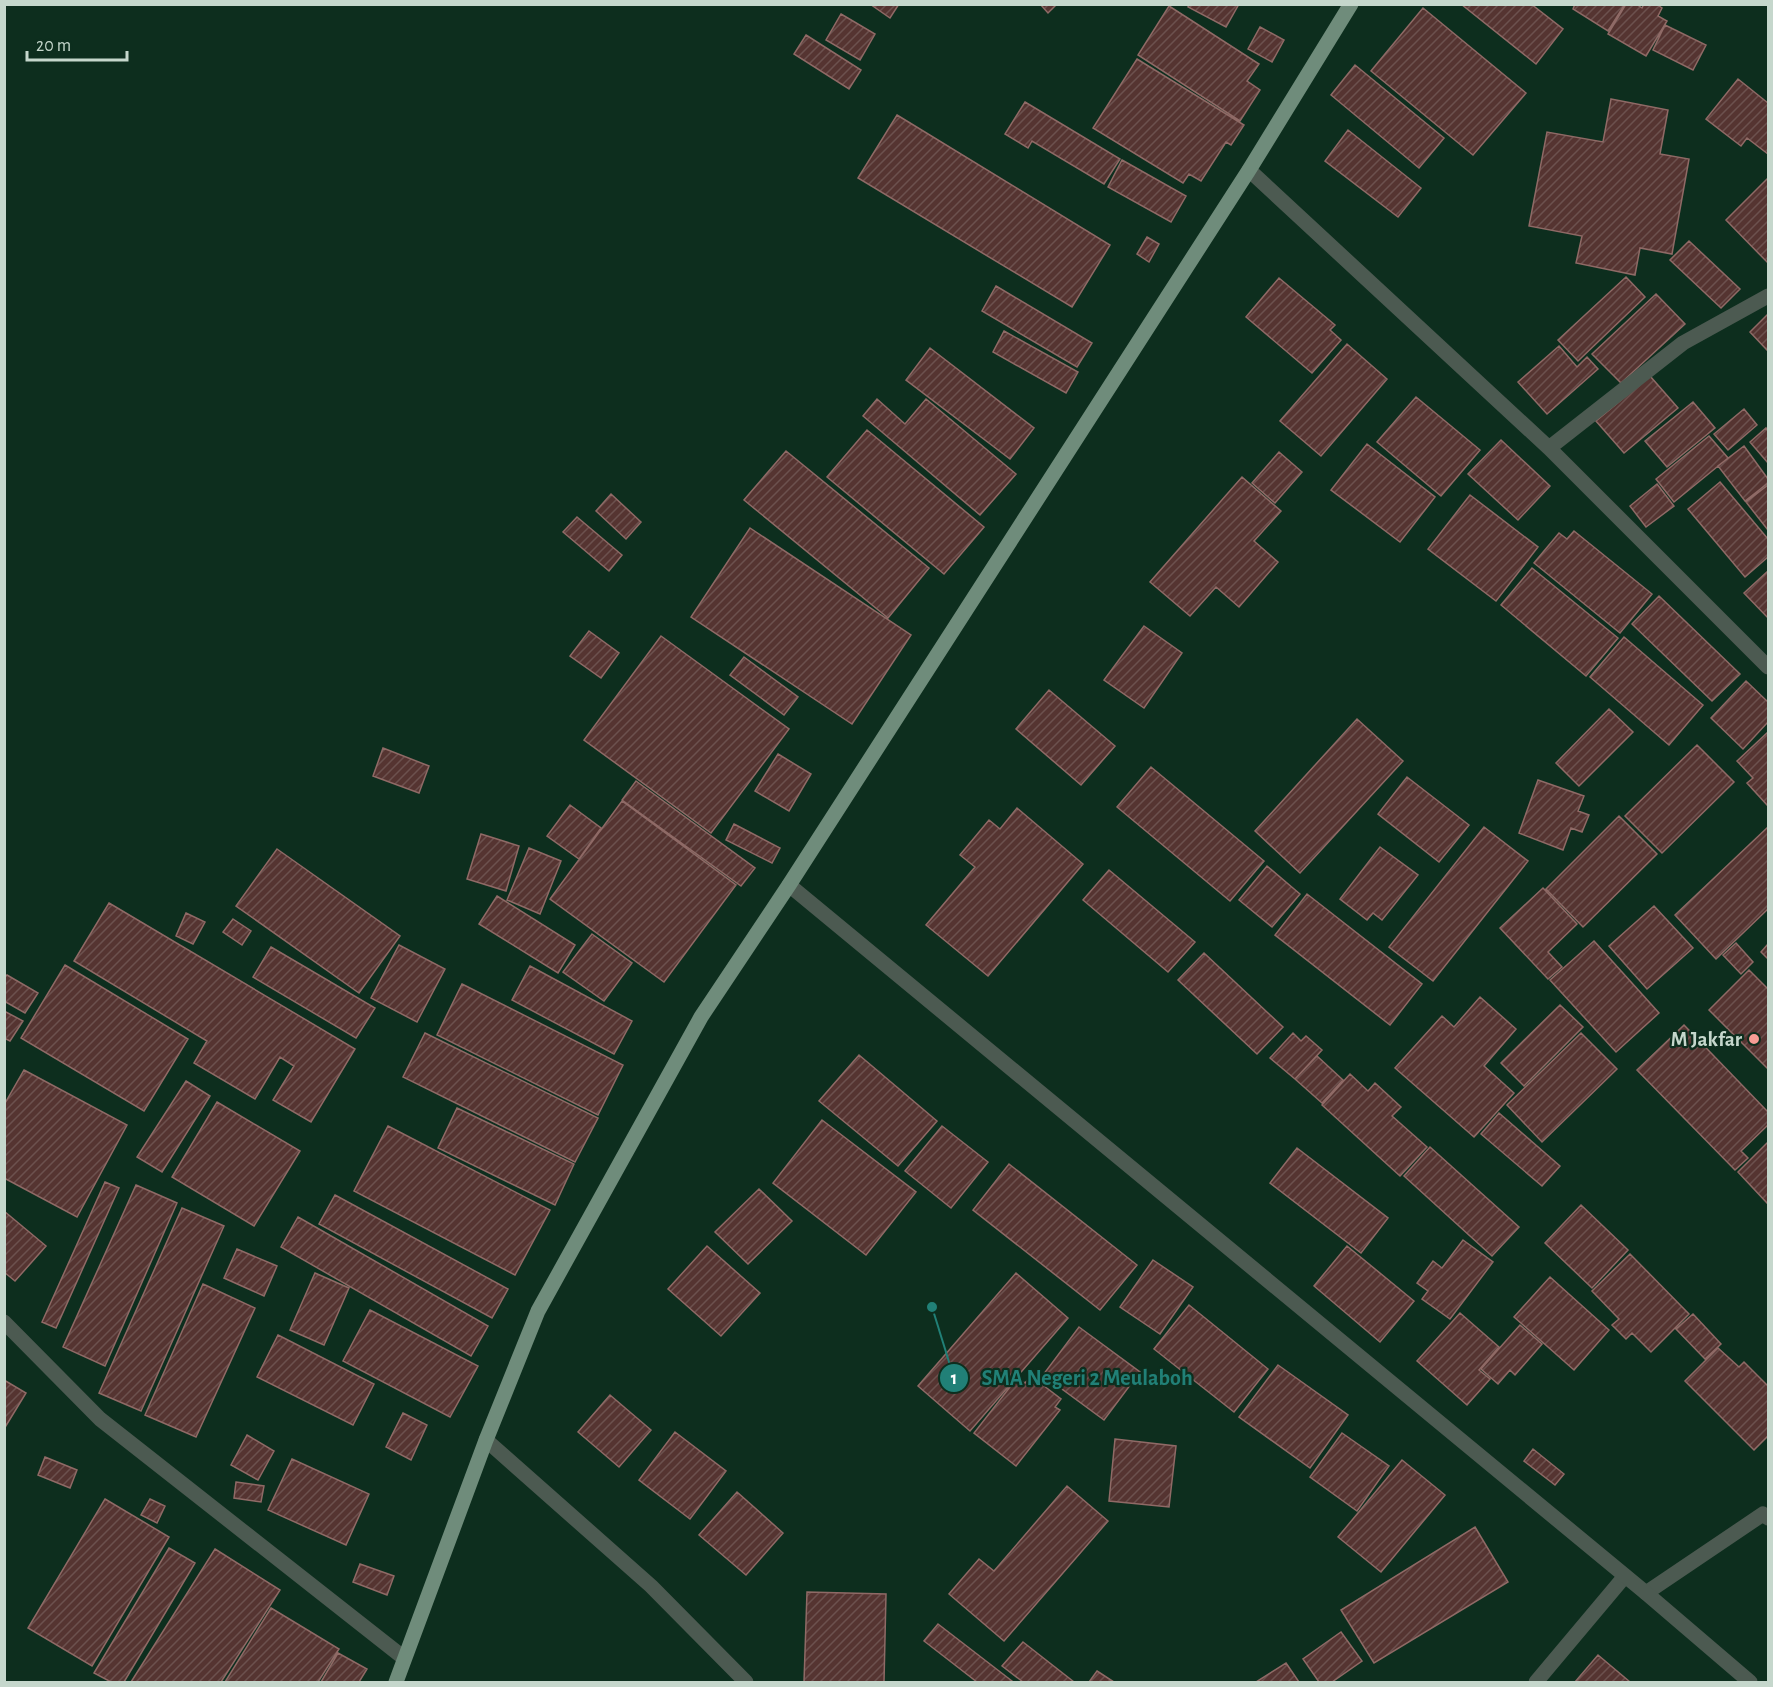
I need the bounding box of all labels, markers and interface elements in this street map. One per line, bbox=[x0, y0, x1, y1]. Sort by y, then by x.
scale bar bbox=[27, 24, 128, 62]
text: 20 m bbox=[36, 37, 71, 55]
place label: M Jakfar bbox=[1671, 1029, 1743, 1050]
marker: M Jakfar bbox=[1747, 1032, 1761, 1046]
callout: SMA Negeri 2 Meulaboh bbox=[939, 1358, 1204, 1398]
text: SMA Negeri 2 Meulaboh bbox=[981, 1367, 1193, 1389]
text: 1 bbox=[951, 1370, 957, 1388]

